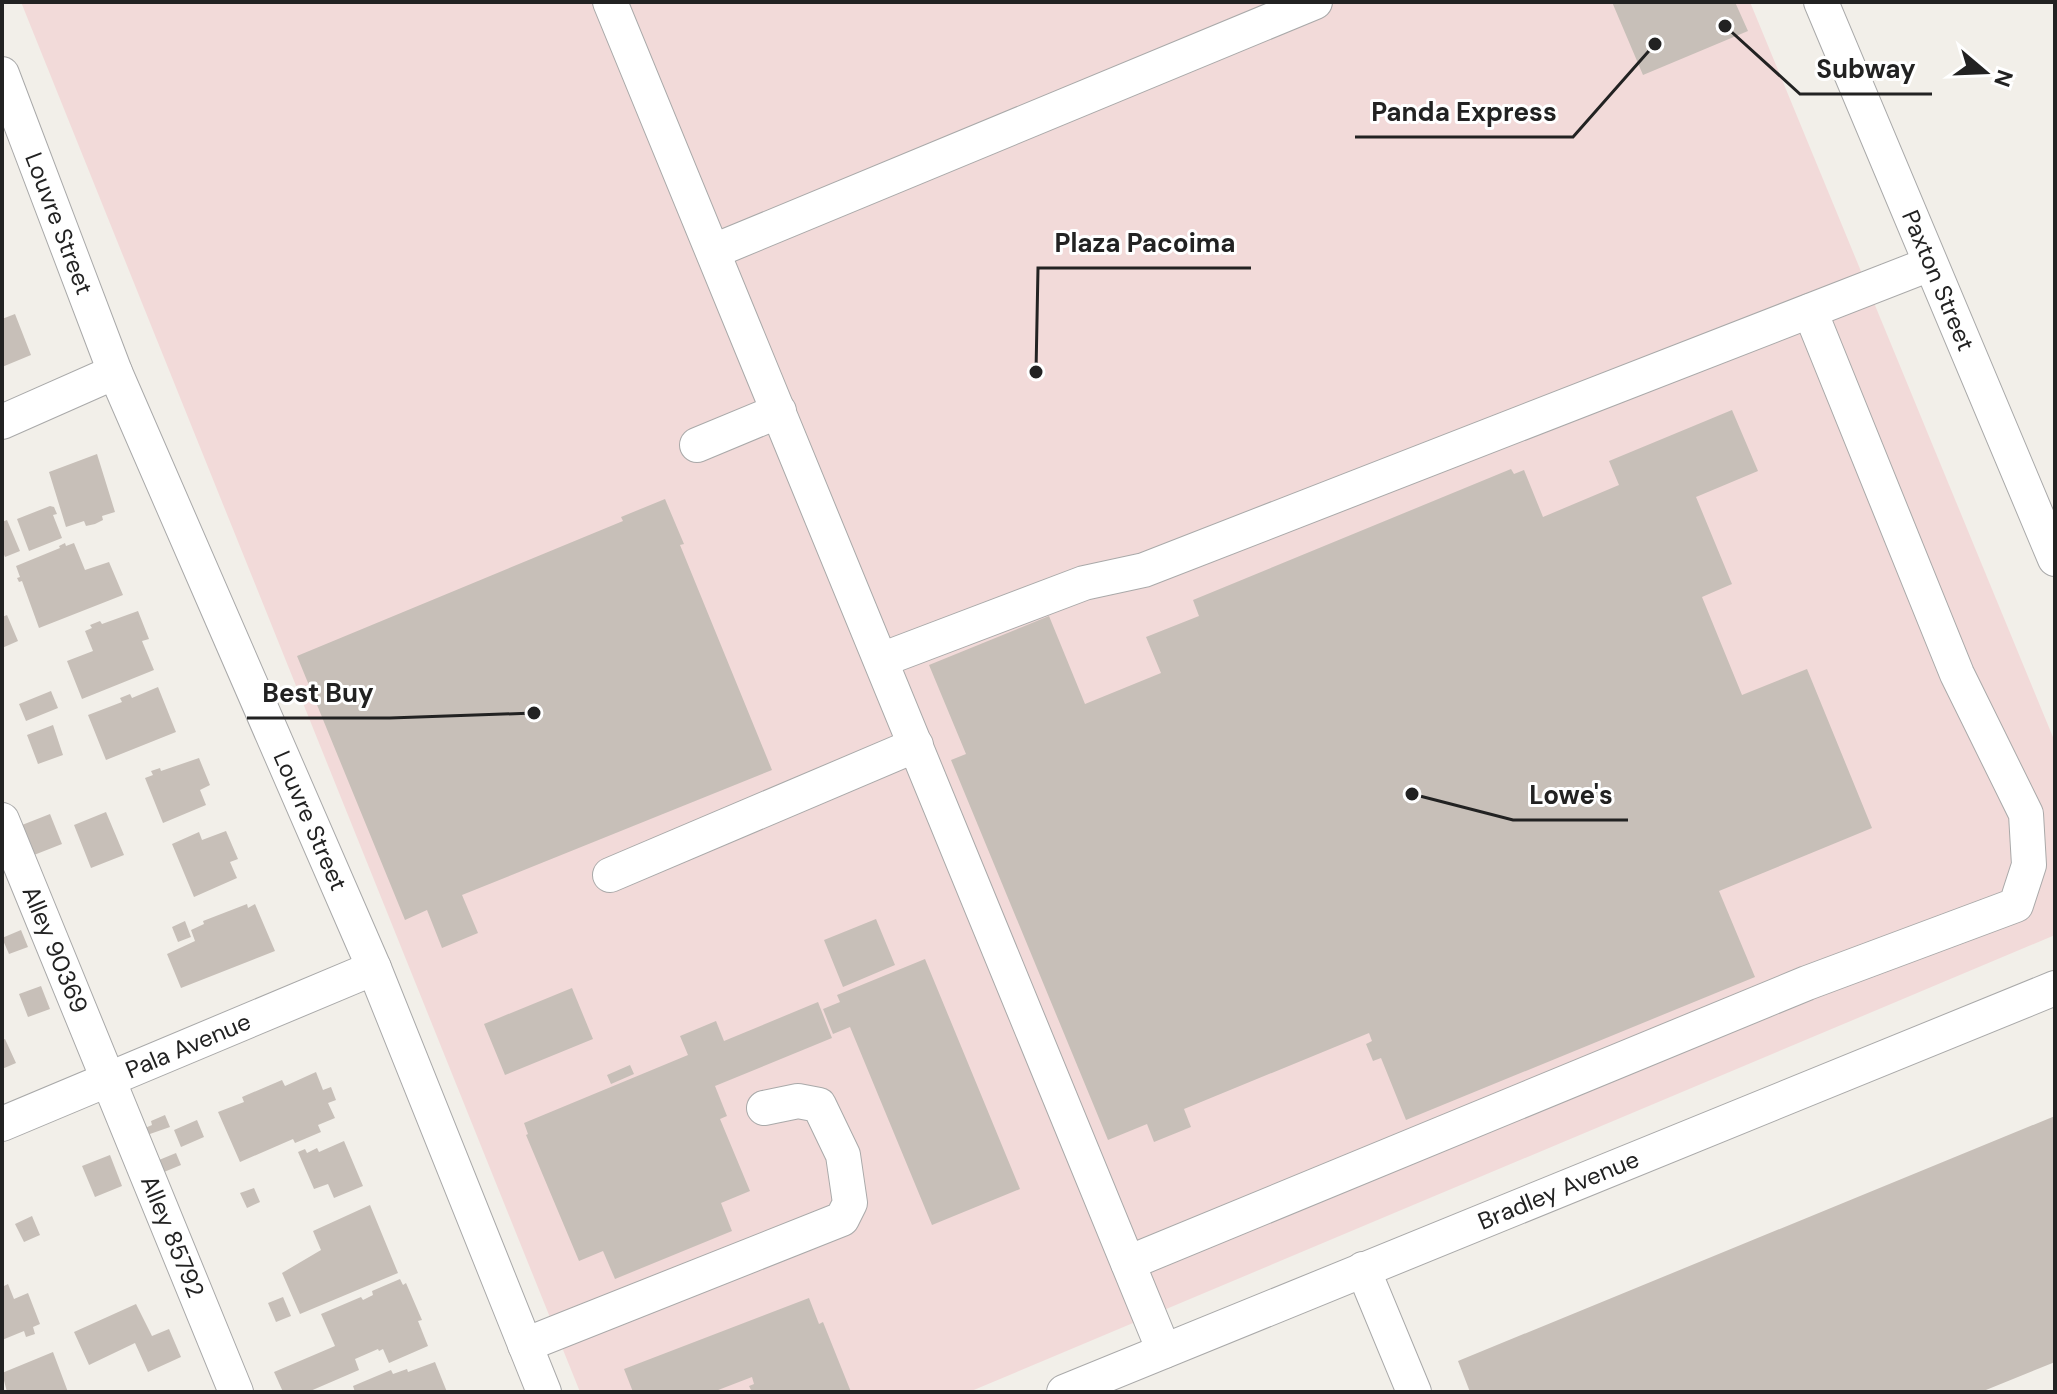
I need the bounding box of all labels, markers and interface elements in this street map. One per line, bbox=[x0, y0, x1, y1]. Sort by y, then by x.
north arrow bbox=[1945, 32, 2025, 112]
callout: Subway bbox=[1800, 44, 1932, 94]
text: Subway bbox=[1816, 52, 1916, 86]
text: N bbox=[1987, 66, 2020, 91]
callout: Panda Express bbox=[1355, 87, 1573, 137]
text: Panda Express bbox=[1371, 95, 1557, 129]
street label: Louvre Street bbox=[18, 148, 100, 299]
street label: Paxton Street bbox=[1895, 205, 1982, 355]
callout: Plaza Pacoima bbox=[1038, 218, 1251, 268]
text: Plaza Pacoima bbox=[1054, 226, 1236, 260]
callout: Best Buy bbox=[247, 668, 390, 718]
text: Best Buy bbox=[262, 676, 374, 710]
street label: Louvre Street bbox=[266, 746, 354, 895]
callout: Lowe's bbox=[1513, 770, 1628, 820]
text: Lowe's bbox=[1529, 778, 1613, 812]
street label: Alley 90369 bbox=[16, 881, 95, 1018]
street label: Pala Avenue bbox=[121, 1005, 255, 1085]
street label: Bradley Avenue bbox=[1473, 1143, 1643, 1237]
street label: Alley 85792 bbox=[134, 1171, 212, 1302]

